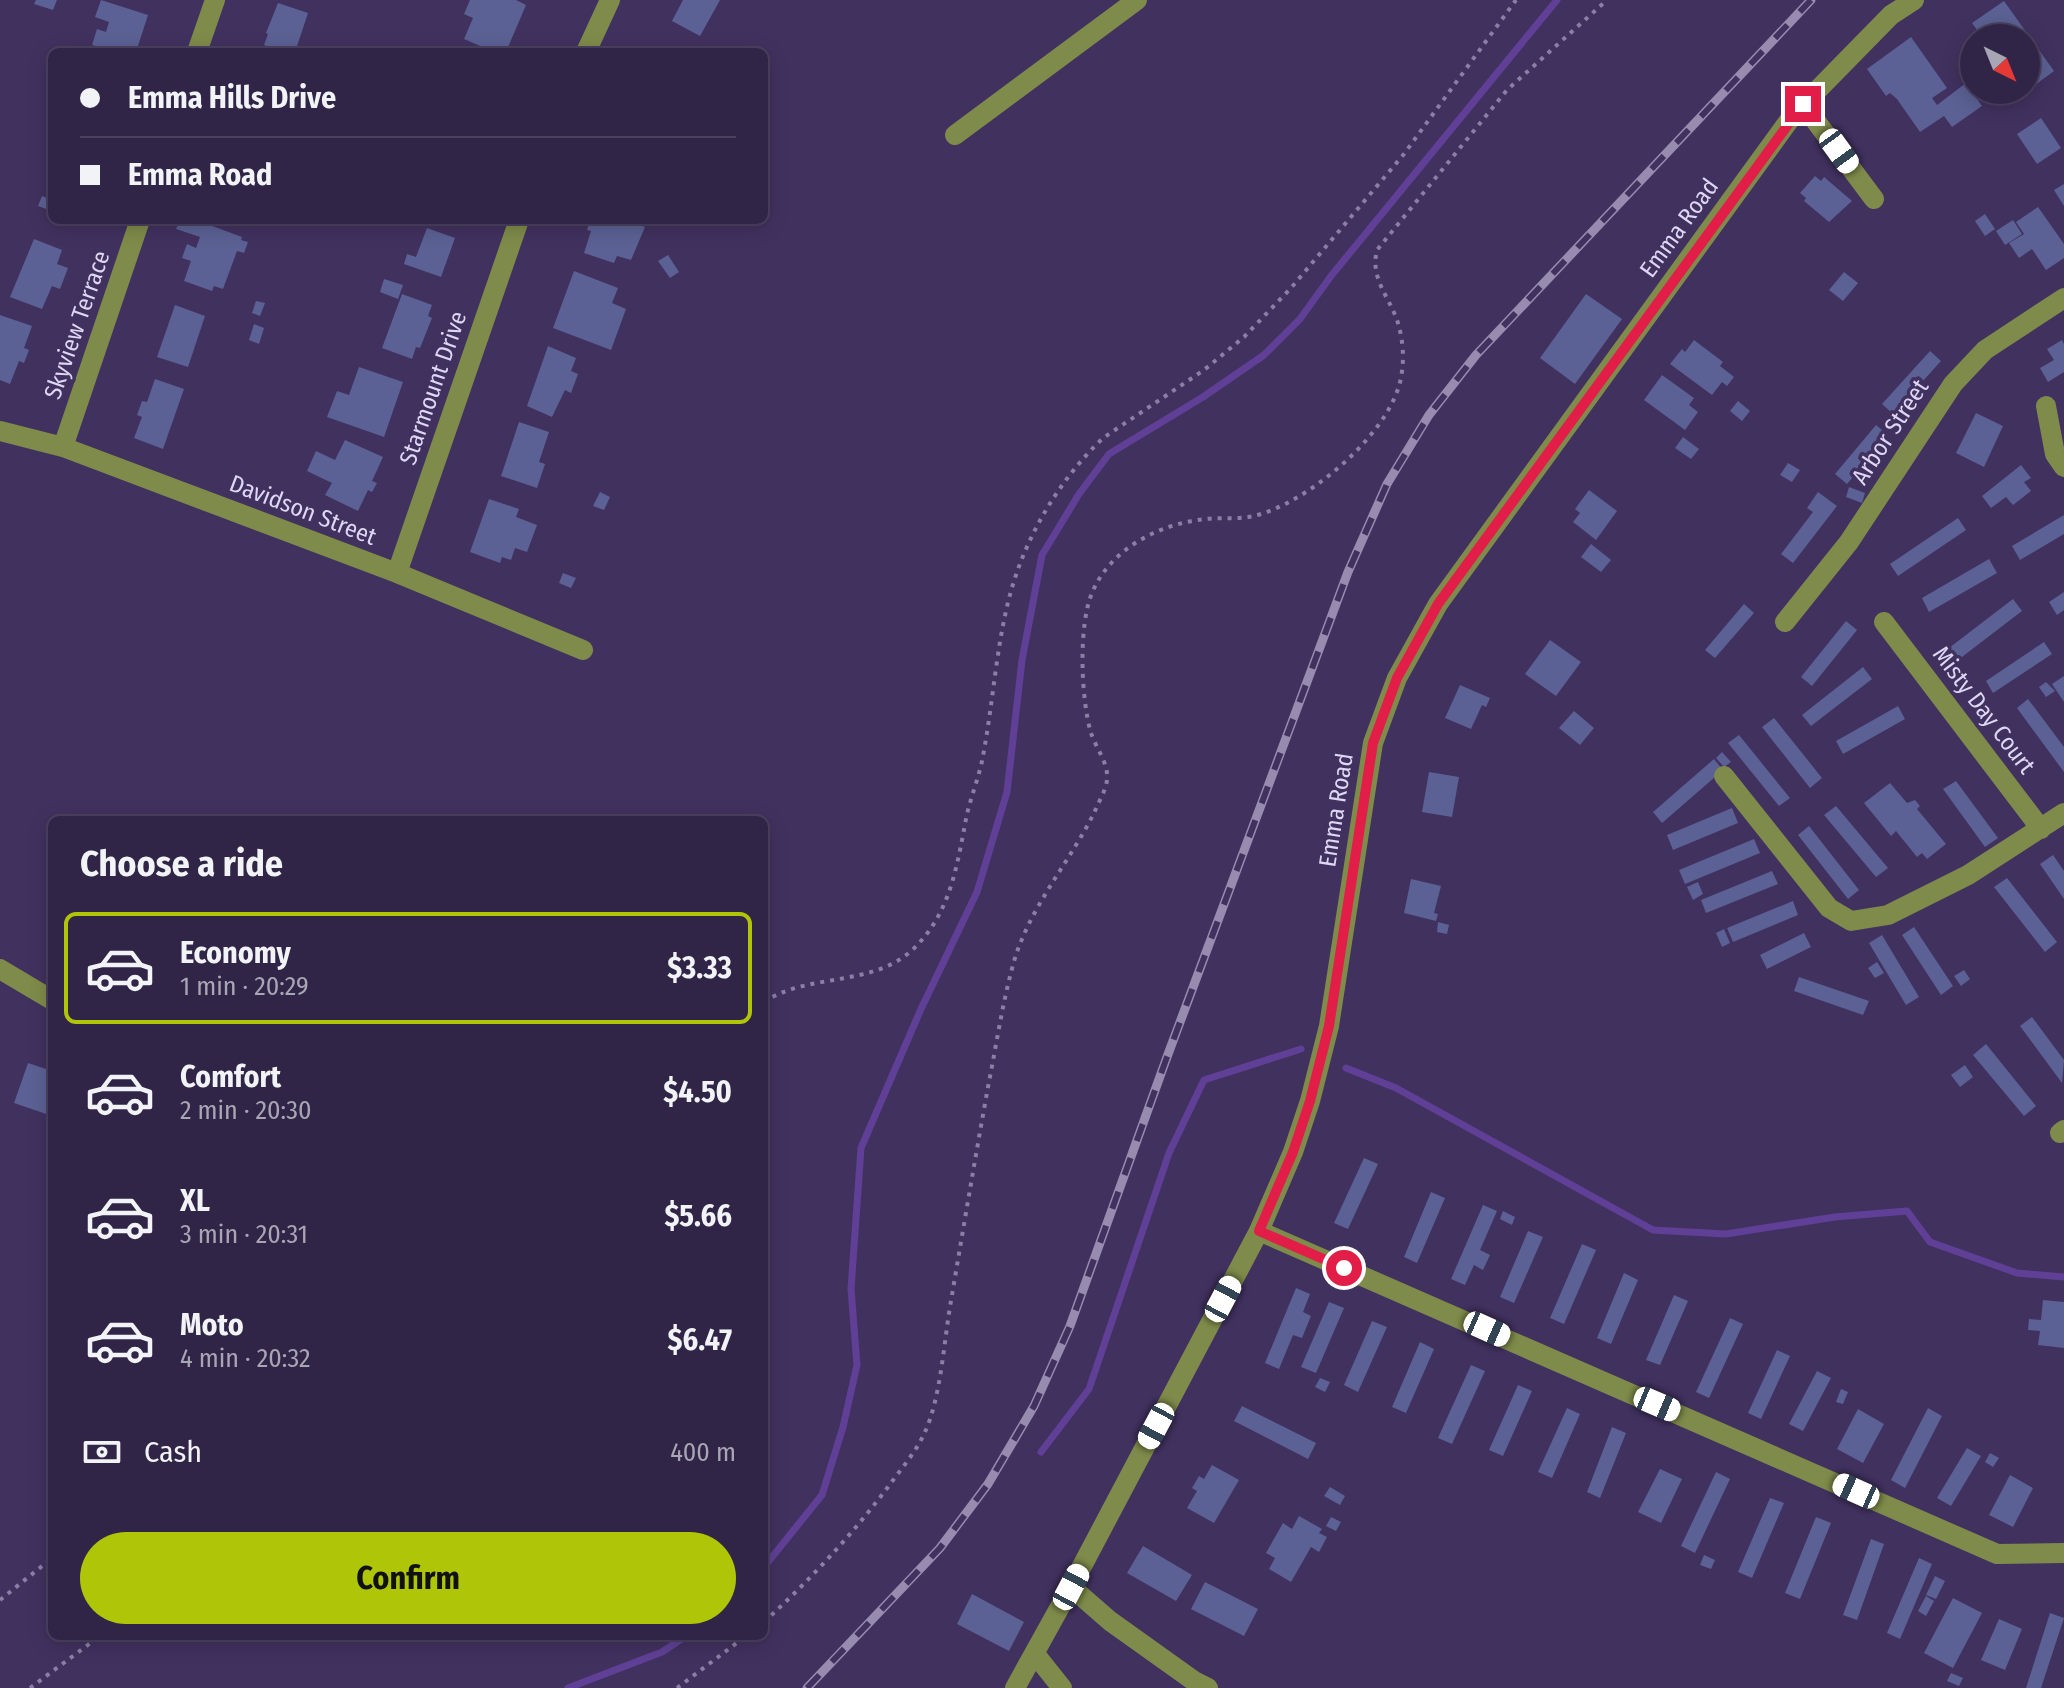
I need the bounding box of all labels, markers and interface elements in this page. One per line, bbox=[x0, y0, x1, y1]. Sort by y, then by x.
north arrow bbox=[1960, 24, 2040, 104]
map controls bbox=[1960, 24, 2040, 104]
text: Emma Hills Drive bbox=[128, 80, 336, 116]
route end bbox=[1785, 86, 1821, 122]
car bbox=[1815, 125, 1863, 177]
text: Emma Road bbox=[128, 157, 272, 193]
street label: Emma Road bbox=[1634, 173, 1724, 283]
street label: Skyview Terrace bbox=[39, 247, 115, 403]
street label: Starmount Drive bbox=[394, 308, 472, 468]
street label: Arbor Street bbox=[1846, 374, 1934, 490]
street label: Davidson Street bbox=[226, 469, 380, 551]
street label: Misty Day Court bbox=[1927, 641, 2041, 779]
street label: Emma Road bbox=[1313, 751, 1359, 869]
text: Choose a ride bbox=[80, 842, 283, 886]
icon: car bbox=[84, 932, 156, 1004]
text: Economy bbox=[180, 935, 291, 971]
text: $3.33 bbox=[667, 950, 732, 986]
text: 1 min · 20:29 bbox=[180, 971, 309, 1002]
icon: car bbox=[84, 1056, 156, 1128]
text: Comfort bbox=[180, 1059, 281, 1095]
text: $4.50 bbox=[663, 1074, 732, 1110]
text: 2 min · 20:30 bbox=[180, 1095, 312, 1126]
icon: car bbox=[84, 1180, 156, 1252]
text: XL bbox=[180, 1183, 210, 1219]
text: $5.66 bbox=[664, 1198, 732, 1234]
text: 3 min · 20:31 bbox=[180, 1219, 308, 1250]
route start bbox=[1326, 1250, 1362, 1286]
car bbox=[1201, 1272, 1245, 1326]
icon: car bbox=[84, 1304, 156, 1376]
text: Moto bbox=[180, 1307, 244, 1343]
car bbox=[1460, 1308, 1514, 1350]
text: $6.47 bbox=[668, 1322, 732, 1358]
text: 4 min · 20:32 bbox=[180, 1343, 310, 1374]
car bbox=[1630, 1384, 1684, 1424]
car bbox=[1134, 1399, 1178, 1453]
icon: cash bbox=[80, 1430, 124, 1474]
text: Cash bbox=[144, 1434, 202, 1470]
text: 400 m bbox=[670, 1437, 736, 1468]
car bbox=[1829, 1470, 1883, 1512]
button: Confirm bbox=[80, 1532, 736, 1624]
car bbox=[1049, 1560, 1093, 1614]

